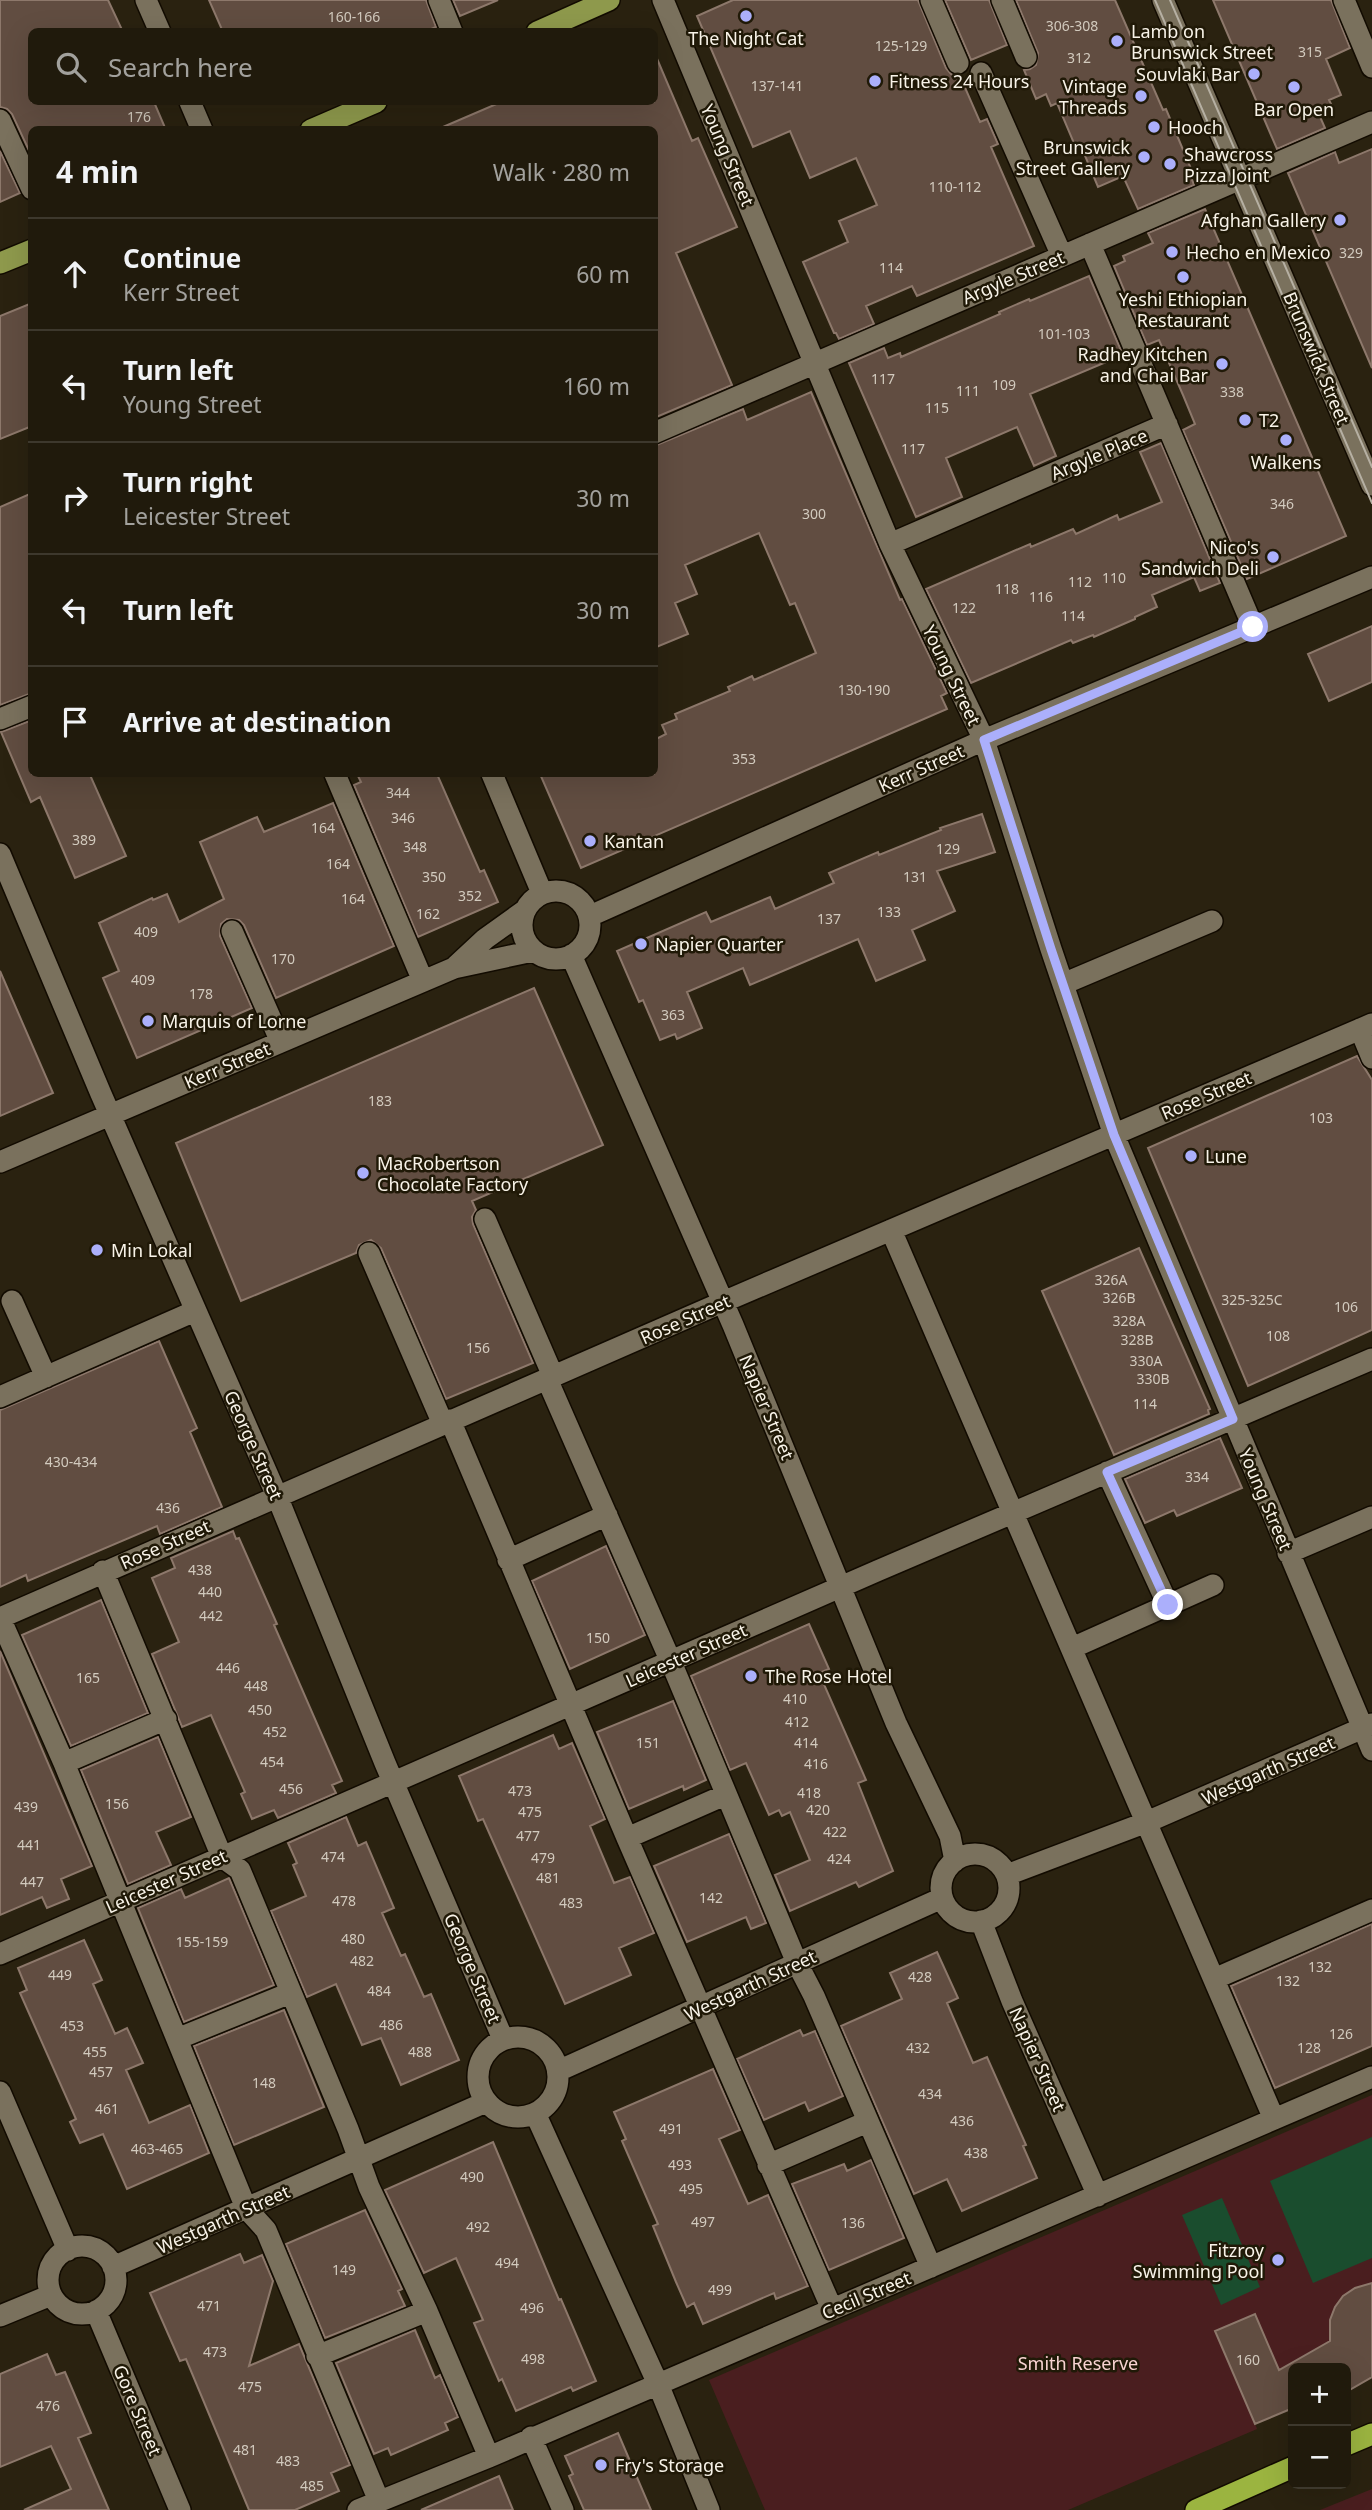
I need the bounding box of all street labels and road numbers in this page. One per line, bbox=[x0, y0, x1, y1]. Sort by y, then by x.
street label: Young Street bbox=[696, 100, 760, 210]
street label: Argyle Street bbox=[958, 245, 1068, 309]
street label: Brunswick Street bbox=[1278, 288, 1356, 428]
street label: Argyle Place bbox=[1047, 423, 1151, 485]
street label: Young Street bbox=[917, 621, 987, 729]
street label: Kerr Street bbox=[875, 738, 968, 797]
street label: Kerr Street bbox=[180, 1036, 274, 1094]
street label: Rose Street bbox=[1157, 1065, 1255, 1125]
street label: Rose Street bbox=[636, 1288, 734, 1349]
street label: Napier Street bbox=[734, 1351, 800, 1464]
street label: George Street bbox=[219, 1386, 289, 1504]
street label: Young Street bbox=[1234, 1444, 1298, 1554]
street label: Rose Street bbox=[116, 1513, 214, 1574]
street label: Leicester Street bbox=[621, 1617, 751, 1693]
street label: Westgarth Street bbox=[1198, 1730, 1339, 1810]
street label: Leicester Street bbox=[101, 1843, 231, 1919]
street label: George Street bbox=[439, 1909, 507, 2027]
street label: Westgarth Street bbox=[680, 1944, 820, 2026]
street label: Napier Street bbox=[1004, 2003, 1072, 2116]
street label: Westgarth Street bbox=[153, 2179, 294, 2259]
street label: Cecil Street bbox=[818, 2265, 915, 2324]
street label: Gore Street bbox=[108, 2361, 168, 2459]

